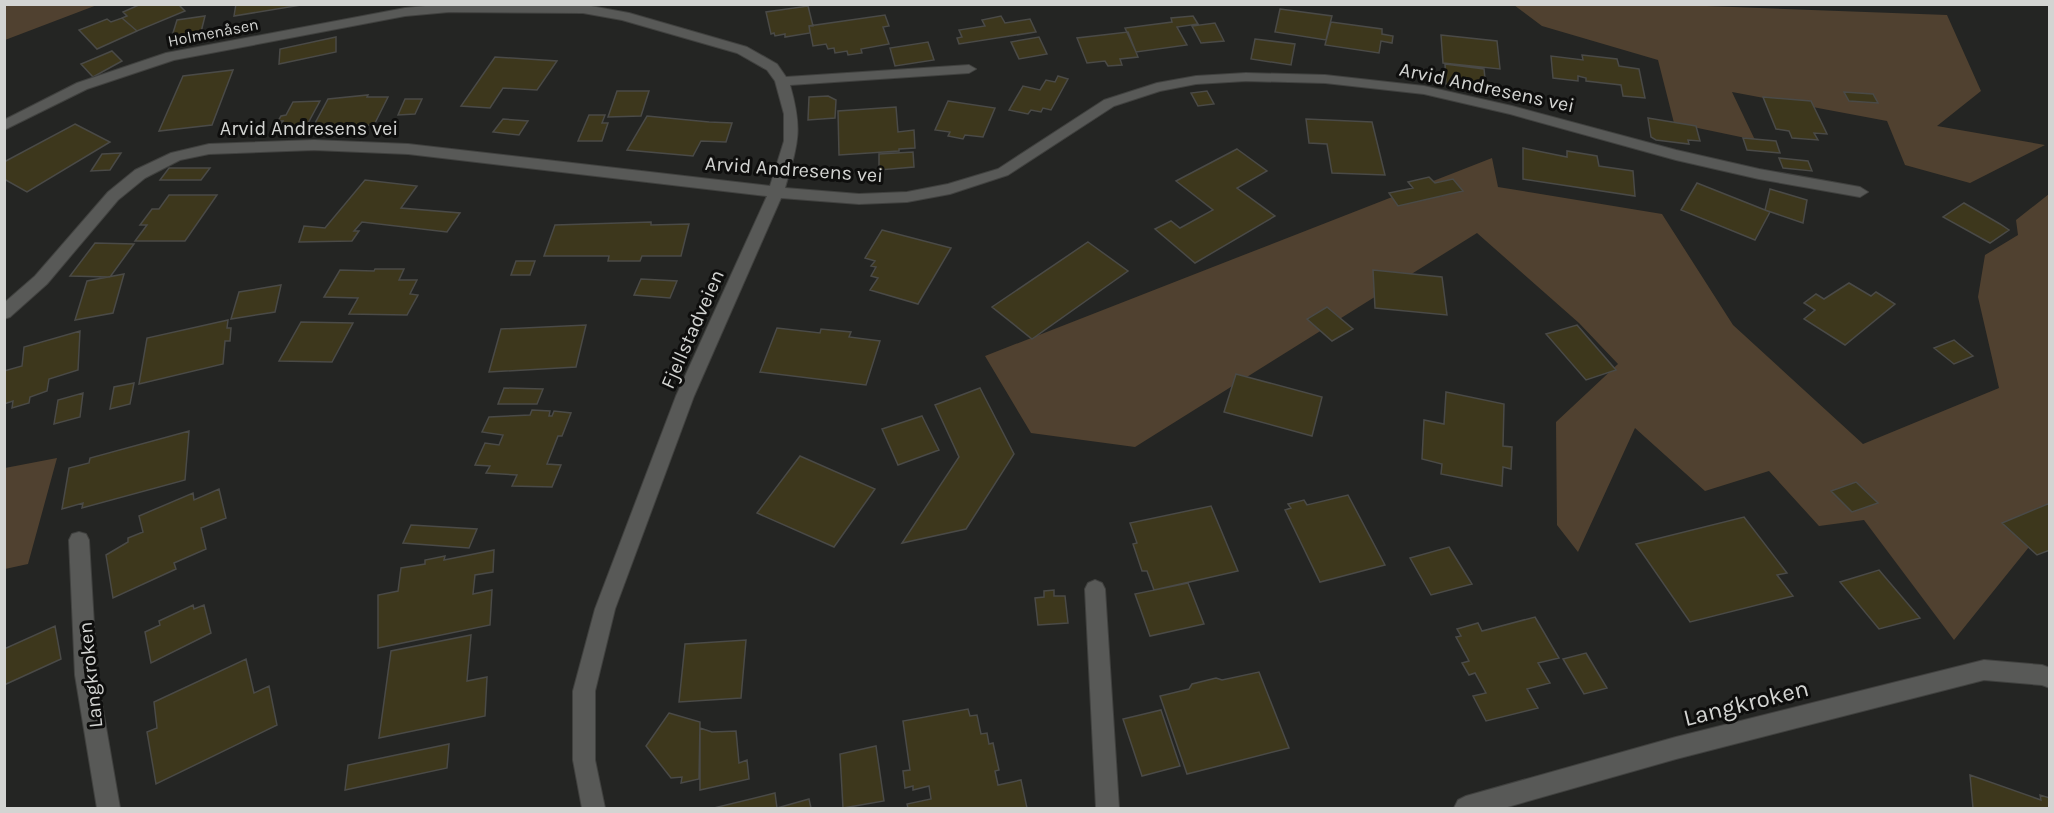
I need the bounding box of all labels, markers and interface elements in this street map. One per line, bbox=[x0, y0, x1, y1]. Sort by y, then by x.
street label: Holmenåsen bbox=[166, 14, 260, 51]
street label: Arvid Andresens vei bbox=[1397, 58, 1577, 117]
street label: Arvid Andresens vei bbox=[220, 117, 398, 140]
street label: Arvid Andresens vei bbox=[704, 152, 884, 187]
street label: Fjellstadveien bbox=[656, 266, 729, 392]
street label: Langkroken bbox=[73, 621, 108, 729]
street label: Langkroken bbox=[1680, 674, 1812, 732]

